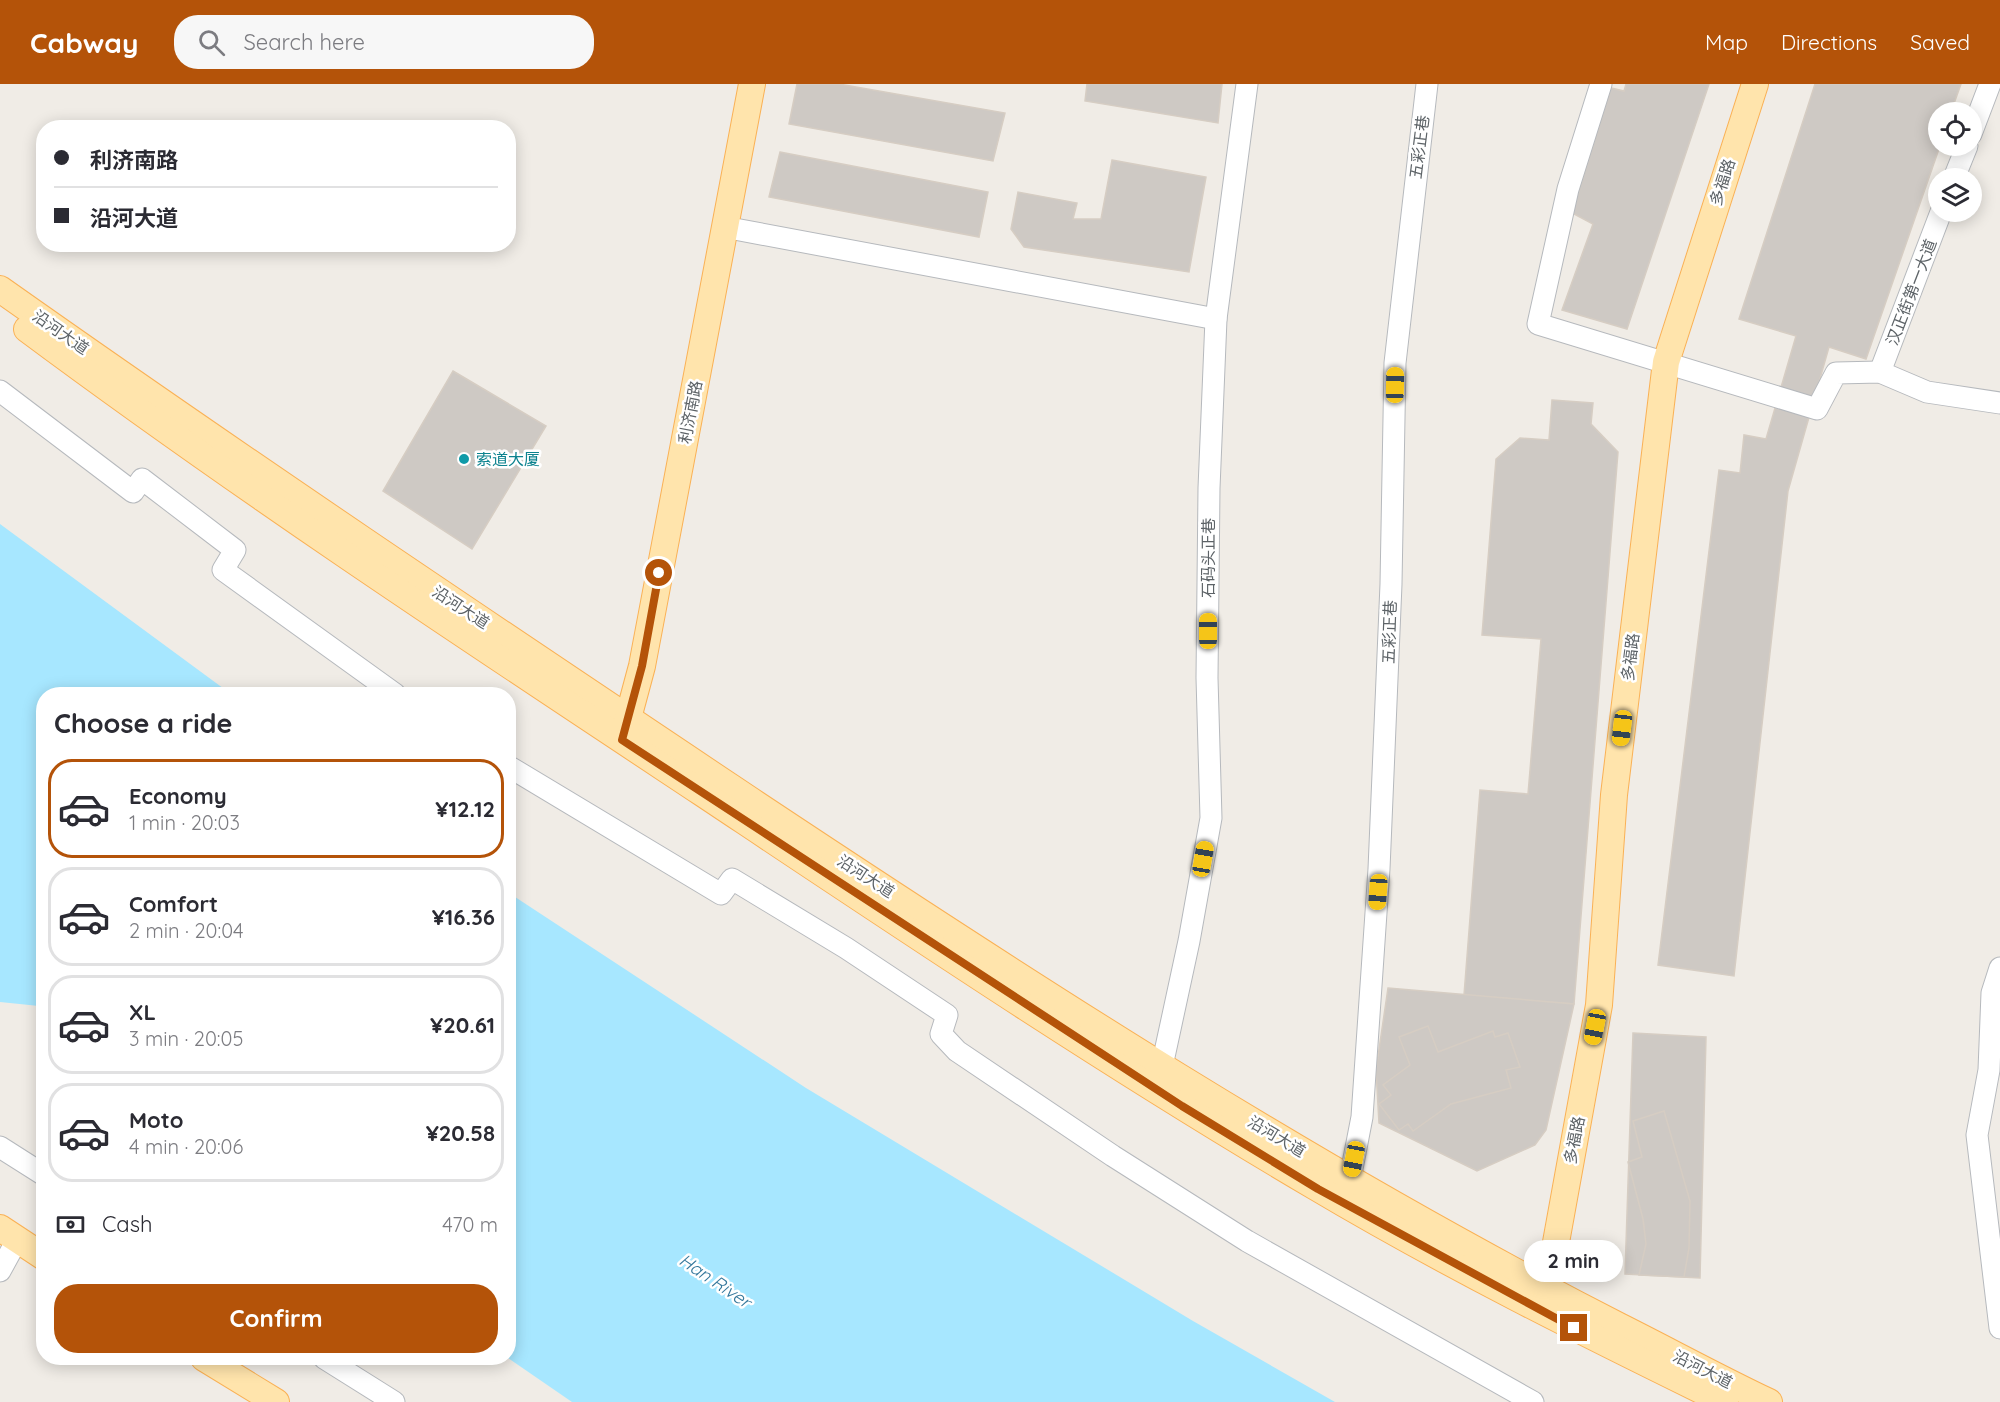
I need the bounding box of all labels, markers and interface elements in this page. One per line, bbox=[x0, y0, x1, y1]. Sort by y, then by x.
search box bbox=[174, 15, 594, 69]
text: Cabway bbox=[30, 25, 138, 60]
icon: search bbox=[195, 26, 228, 59]
text: Search here bbox=[243, 28, 365, 56]
text: Map bbox=[1705, 29, 1748, 55]
text: Directions bbox=[1781, 29, 1877, 55]
text: Saved bbox=[1910, 29, 1970, 55]
map controls bbox=[1928, 102, 1982, 222]
button: locate bbox=[1928, 102, 1982, 156]
street label: 五彩正巷 bbox=[1405, 114, 1433, 180]
text: 利济南路 bbox=[90, 146, 178, 174]
street label: 多福路 bbox=[1705, 156, 1739, 208]
button: layers bbox=[1928, 168, 1982, 222]
text: 沿河大道 bbox=[90, 204, 178, 232]
street label: 汉正街第一大道 bbox=[1882, 236, 1940, 348]
street label: 沿河大道 bbox=[29, 305, 93, 359]
car bbox=[1386, 367, 1404, 403]
street label: 利济南路 bbox=[674, 379, 706, 445]
place label: 索道大厦 bbox=[476, 449, 540, 469]
marker: 索道大厦 bbox=[457, 452, 471, 466]
street label: 石码头正巷 bbox=[1198, 518, 1218, 598]
route start bbox=[645, 559, 672, 586]
street label: 沿河大道 bbox=[429, 581, 493, 633]
street label: 五彩正巷 bbox=[1378, 600, 1400, 664]
car bbox=[1199, 613, 1217, 649]
street label: 多福路 bbox=[1617, 632, 1643, 682]
text: Choose a ride bbox=[54, 706, 232, 740]
car bbox=[1611, 709, 1633, 747]
icon: car bbox=[57, 782, 111, 836]
text: Economy bbox=[129, 782, 227, 810]
text: ¥12.12 bbox=[435, 795, 495, 823]
text: 1 min · 20:03 bbox=[129, 810, 240, 835]
car bbox=[1191, 840, 1215, 878]
street label: 沿河大道 bbox=[834, 850, 898, 902]
car bbox=[1368, 873, 1388, 911]
icon: car bbox=[57, 890, 111, 944]
text: Comfort bbox=[129, 890, 218, 918]
text: ¥16.36 bbox=[432, 903, 495, 931]
text: 2 min · 20:04 bbox=[129, 918, 244, 943]
icon: car bbox=[57, 998, 111, 1052]
text: XL bbox=[129, 998, 156, 1026]
car bbox=[1583, 1008, 1607, 1046]
text: ¥20.61 bbox=[430, 1011, 495, 1039]
text: 3 min · 20:05 bbox=[129, 1026, 243, 1051]
icon: car bbox=[57, 1106, 111, 1160]
text: Moto bbox=[129, 1106, 183, 1134]
street label: 沿河大道 bbox=[1244, 1111, 1310, 1161]
street label: 多福路 bbox=[1560, 1115, 1588, 1165]
text: ¥20.58 bbox=[426, 1119, 495, 1147]
text: 4 min · 20:06 bbox=[129, 1134, 243, 1159]
car bbox=[1342, 1140, 1366, 1178]
icon: cash bbox=[54, 1208, 87, 1241]
text: Cash bbox=[102, 1210, 153, 1238]
text: 470 m bbox=[442, 1212, 498, 1237]
callout: 2 min bbox=[1524, 1241, 1624, 1283]
water label: Han River bbox=[675, 1248, 757, 1314]
text: 2 min bbox=[1547, 1248, 1600, 1273]
button: Confirm bbox=[54, 1284, 498, 1353]
route end bbox=[1560, 1314, 1587, 1341]
street label: 沿河大道 bbox=[1670, 1346, 1736, 1392]

